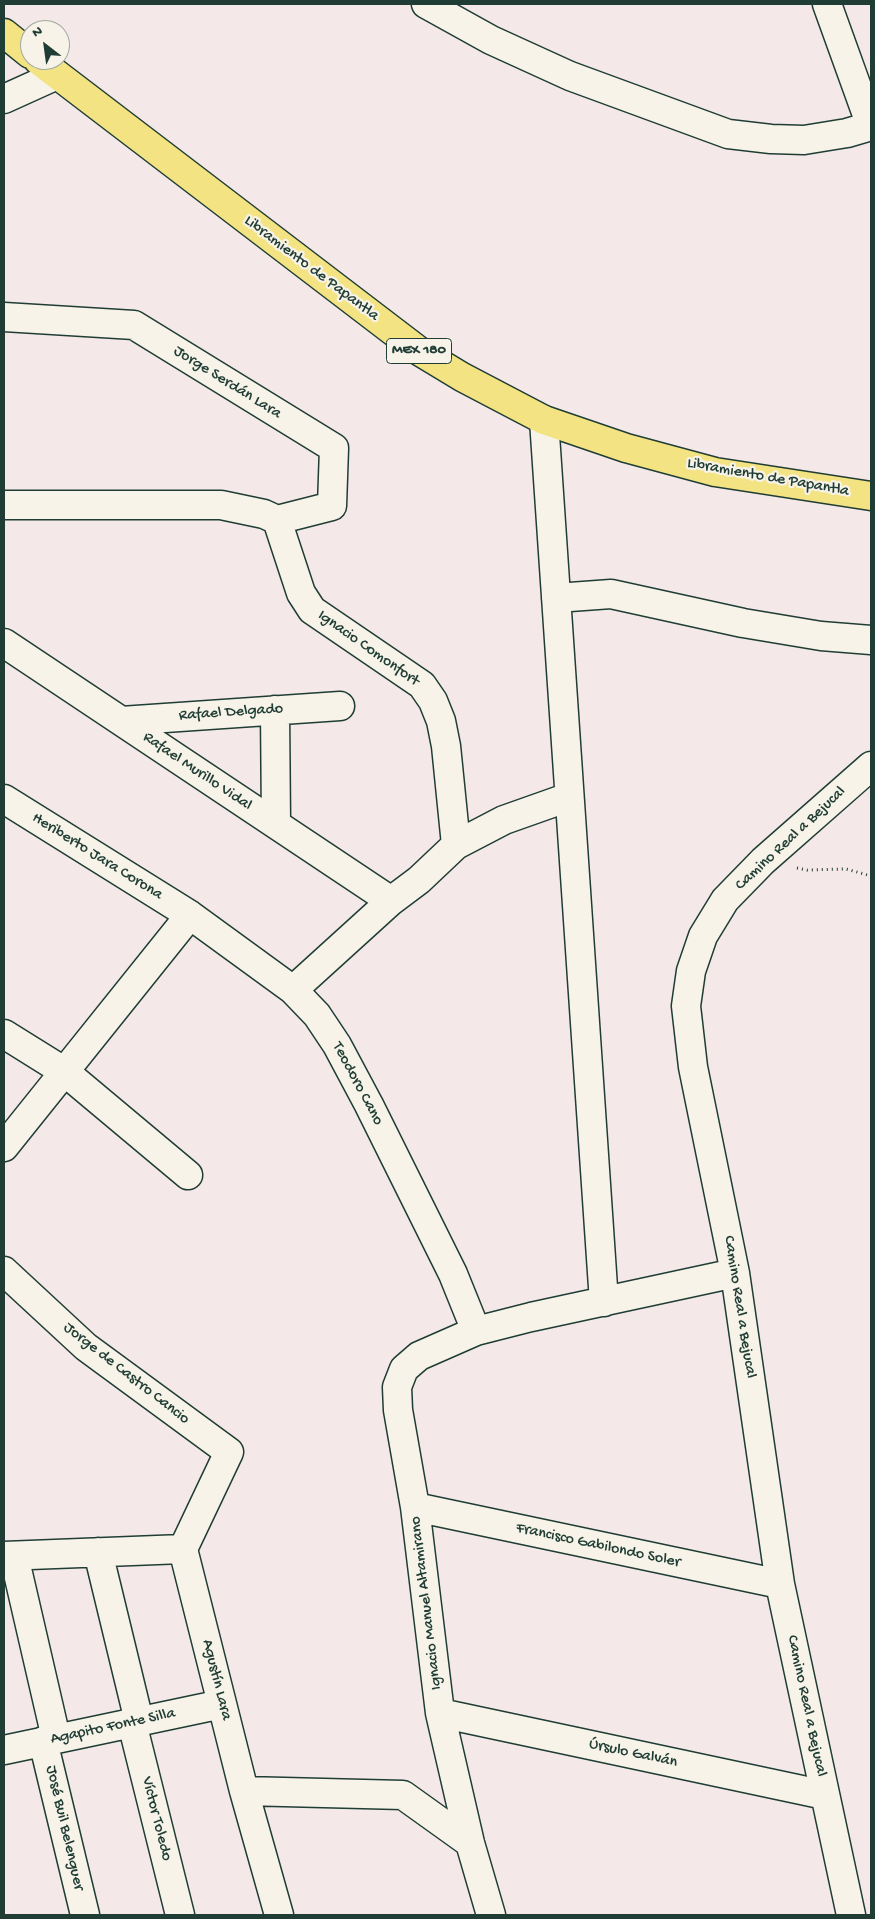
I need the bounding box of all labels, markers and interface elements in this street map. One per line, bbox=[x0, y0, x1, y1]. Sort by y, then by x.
north arrow bbox=[20, 20, 70, 70]
text: N bbox=[30, 23, 46, 42]
street label: Libramiento de Papantla bbox=[240, 212, 382, 326]
road number: MEX 180 bbox=[386, 338, 452, 364]
street label: Jorge Serdán Lara bbox=[169, 342, 285, 424]
street label: Libramiento de Papantla bbox=[686, 454, 850, 502]
street label: Ignacio Comonfort bbox=[313, 607, 423, 691]
street label: Rafael Delgado bbox=[178, 700, 284, 726]
street label: Rafael Murillo Vidal bbox=[139, 728, 255, 816]
street label: Camino Real a Bejucal bbox=[732, 783, 850, 895]
street label: Heriberto Jara Corona bbox=[28, 809, 166, 905]
street label: Teodoro Cano bbox=[327, 1039, 387, 1129]
street label: Camino Real a Bejucal bbox=[718, 1234, 760, 1380]
street label: Jorge de Castro Cancio bbox=[59, 1319, 193, 1429]
street label: Ignacio Manuel Altamirano bbox=[407, 1515, 447, 1691]
street label: Francisco Gabilondo Soler bbox=[514, 1519, 682, 1573]
street label: Camino Real a Bejucal bbox=[782, 1634, 830, 1778]
street label: Agustín Lara bbox=[197, 1638, 235, 1722]
street label: Agapito Fonte Silla bbox=[49, 1704, 177, 1750]
street label: Úrsulo Galván bbox=[587, 1735, 679, 1773]
street label: José Buil Belenguer bbox=[40, 1764, 88, 1892]
street label: Víctor Toledo bbox=[136, 1775, 176, 1863]

